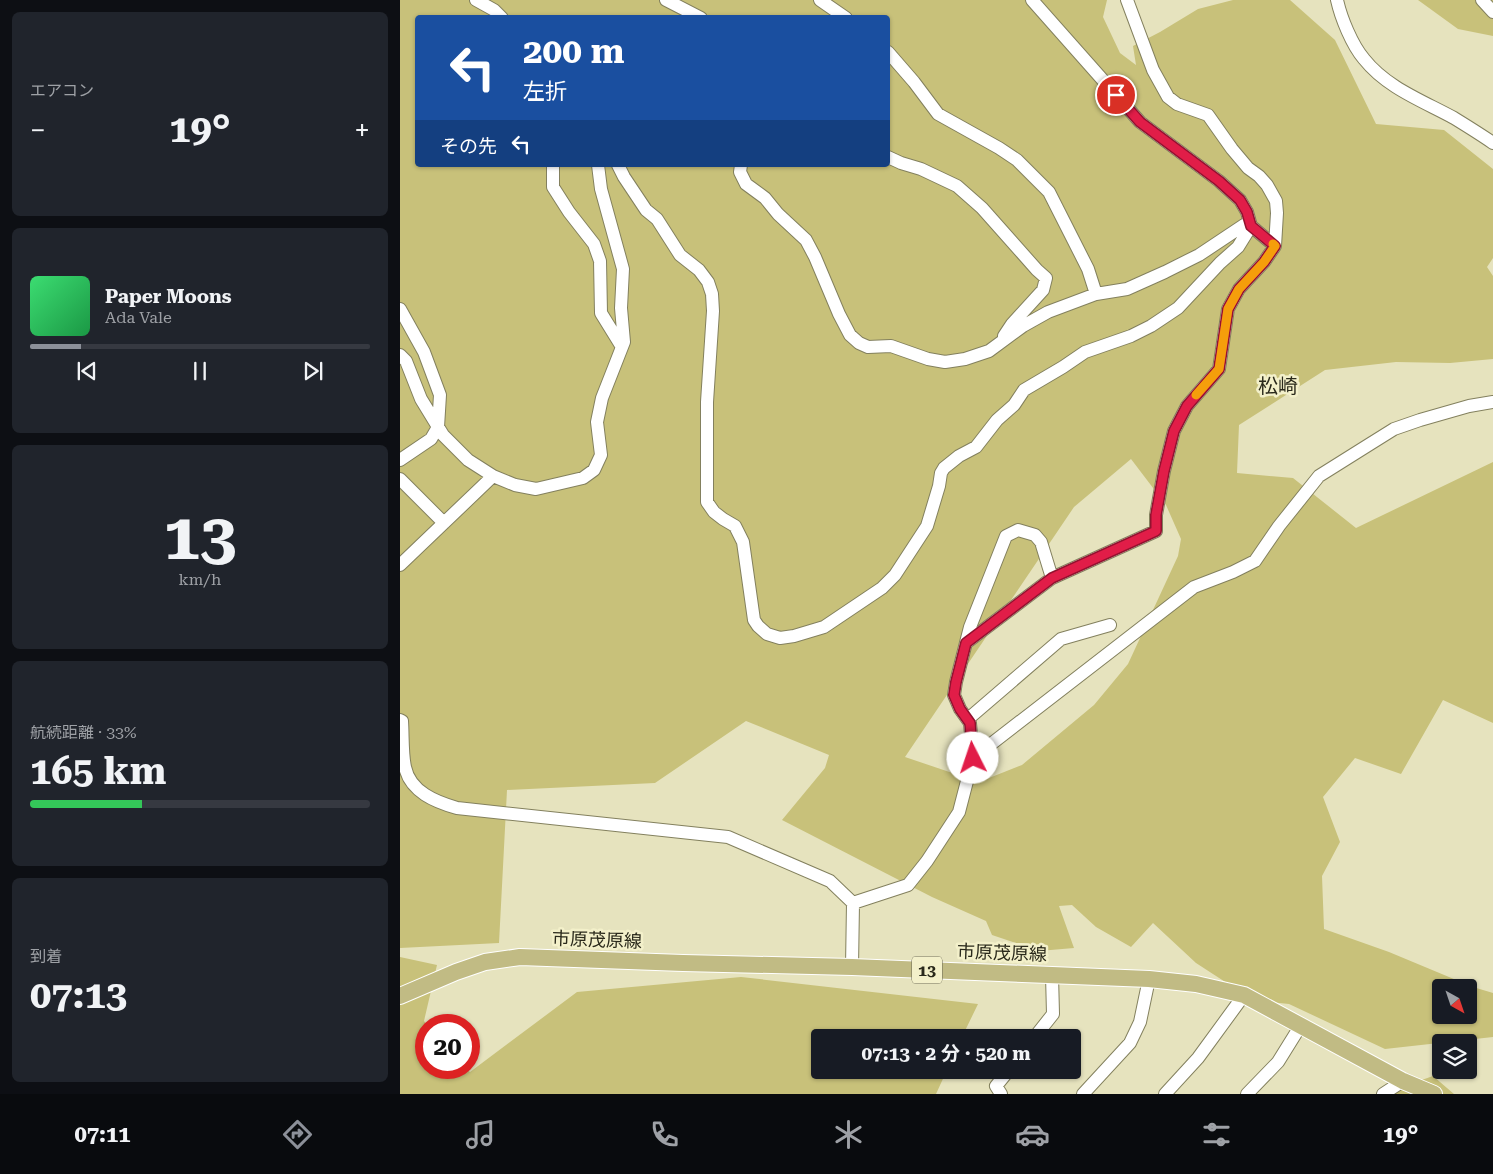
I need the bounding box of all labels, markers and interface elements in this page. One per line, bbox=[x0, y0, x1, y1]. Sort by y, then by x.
text: 200 m bbox=[523, 31, 624, 72]
icon: left bbox=[440, 35, 505, 100]
pin bbox=[1095, 74, 1137, 116]
text: 左折 bbox=[523, 79, 567, 104]
text: エアコン bbox=[30, 81, 94, 100]
icon: arrive bbox=[1102, 81, 1130, 109]
text: 19° bbox=[169, 107, 231, 151]
text: − bbox=[30, 114, 46, 147]
text: + bbox=[354, 114, 370, 147]
icon: left bbox=[507, 130, 535, 158]
text: その先 bbox=[440, 135, 497, 158]
text: Paper Moons bbox=[105, 285, 232, 308]
text: Ada Vale bbox=[105, 308, 172, 327]
icon: previous bbox=[73, 357, 101, 385]
icon: pause bbox=[186, 357, 214, 385]
icon: next bbox=[299, 357, 327, 385]
district label: 松崎 bbox=[1258, 374, 1298, 398]
text: 13 bbox=[164, 499, 236, 575]
text: km/h bbox=[179, 570, 221, 589]
text: 航続距離 · 33% bbox=[30, 723, 137, 742]
position arrow bbox=[946, 731, 998, 783]
text: 165 km bbox=[30, 749, 166, 793]
street label: 市原茂原線 bbox=[552, 927, 642, 952]
street label: 市原茂原線 bbox=[957, 940, 1047, 965]
text: 到着 bbox=[30, 947, 62, 966]
road number: 13 bbox=[912, 956, 942, 984]
text: 07:13 bbox=[30, 973, 127, 1017]
north arrow bbox=[1432, 979, 1478, 1024]
map controls bbox=[1432, 979, 1477, 1079]
speed limit sign: 20 bbox=[415, 1014, 480, 1079]
button: layers bbox=[1432, 1034, 1477, 1079]
text: 07:13 · 2 分 · 520 m bbox=[861, 1042, 1031, 1065]
icon: directions bbox=[280, 1117, 315, 1152]
icon: music bbox=[463, 1117, 498, 1152]
icon: phone bbox=[647, 1117, 682, 1152]
icon: climate bbox=[831, 1117, 866, 1152]
icon: car bbox=[1015, 1117, 1050, 1152]
icon: filters bbox=[1199, 1117, 1234, 1152]
text: 07:11 bbox=[74, 1122, 131, 1147]
text: 19° bbox=[1383, 1122, 1418, 1147]

